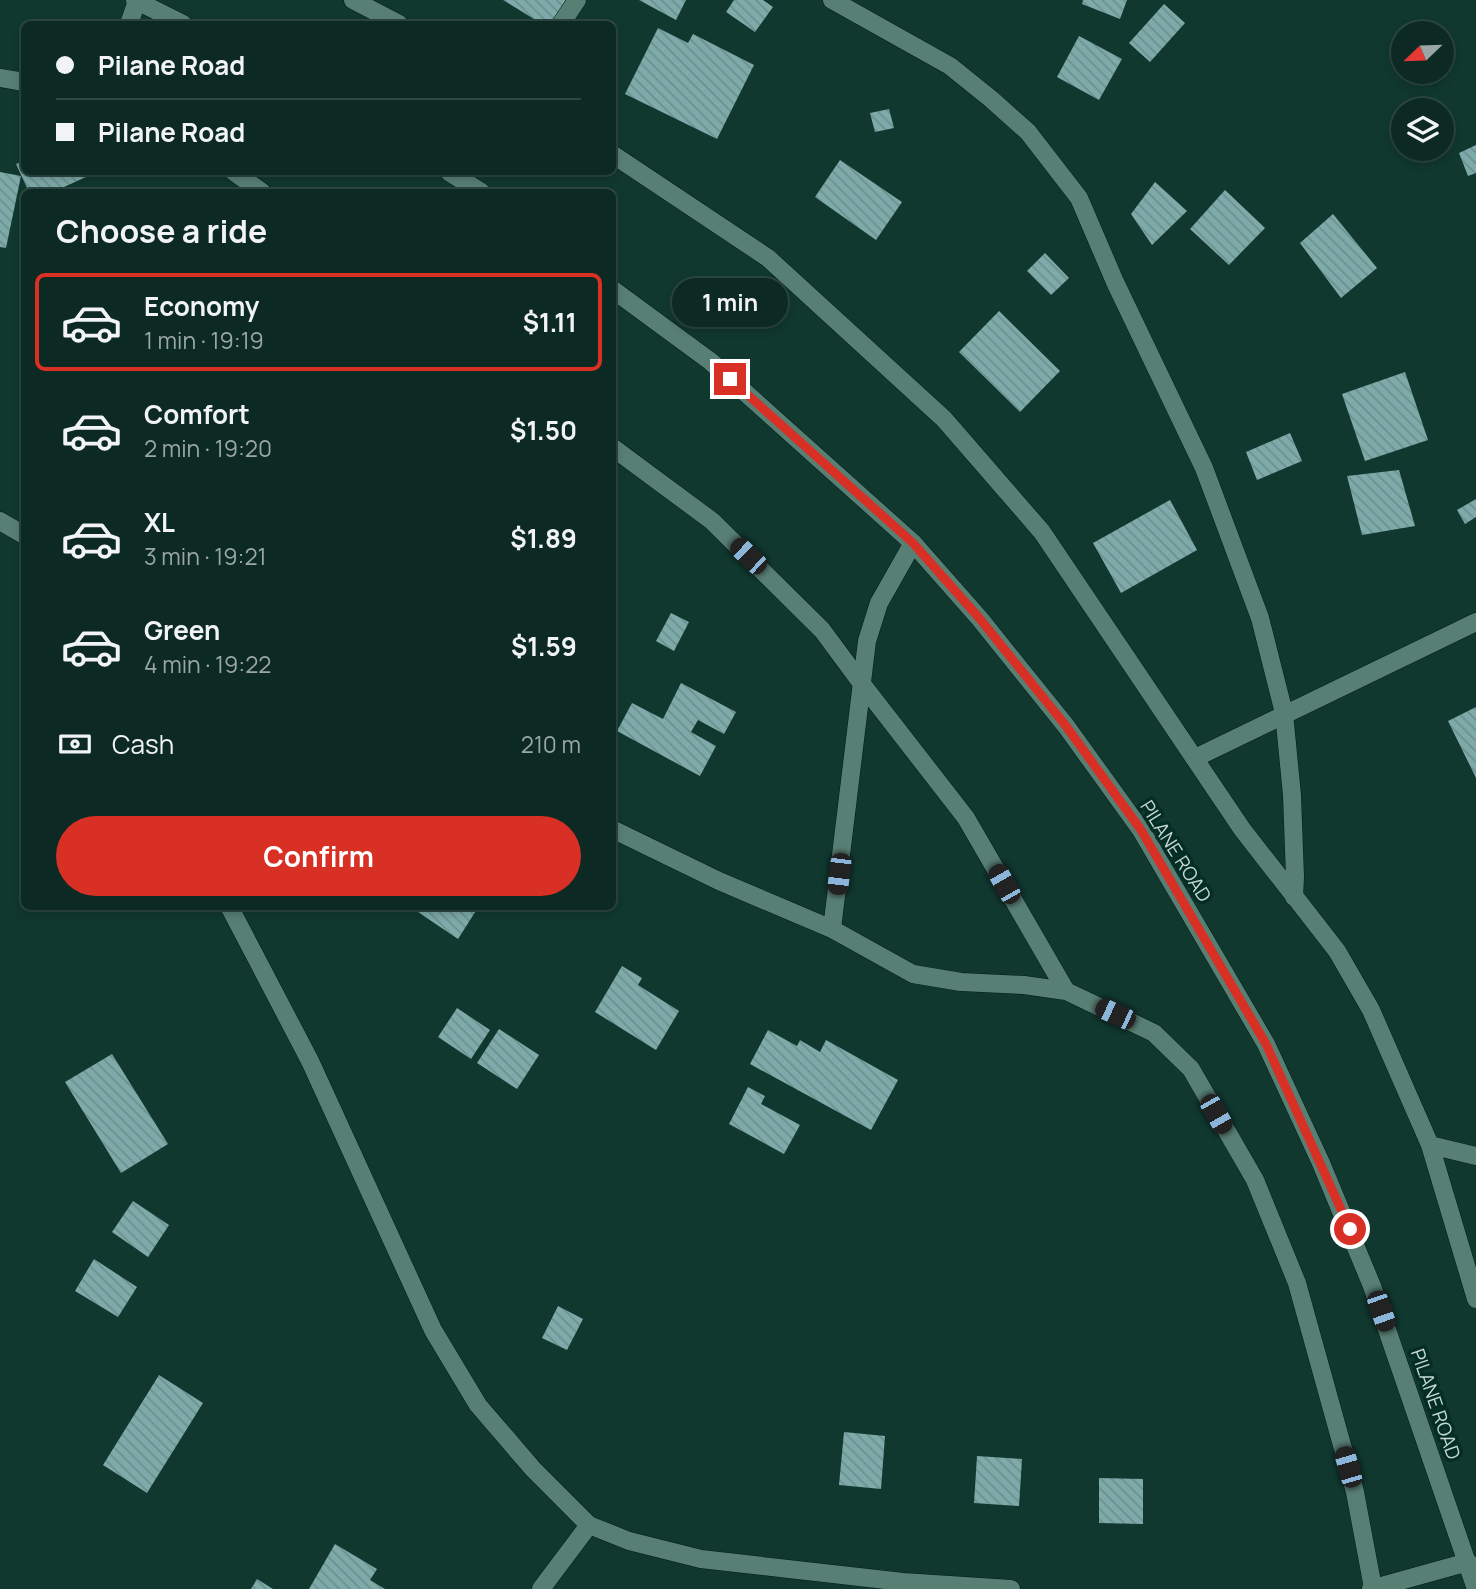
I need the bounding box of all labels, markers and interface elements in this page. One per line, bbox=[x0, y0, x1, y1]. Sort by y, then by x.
north arrow bbox=[1391, 21, 1454, 84]
map controls bbox=[1391, 21, 1454, 161]
text: Pilane Road bbox=[98, 47, 245, 83]
button: layers bbox=[1391, 98, 1454, 161]
text: Pilane Road bbox=[98, 114, 245, 150]
text: Choose a ride bbox=[56, 209, 267, 253]
callout: 1 min bbox=[672, 278, 788, 326]
text: 1 min bbox=[702, 286, 758, 318]
text: Economy bbox=[144, 288, 259, 324]
icon: car bbox=[60, 291, 123, 354]
text: $1.11 bbox=[523, 304, 577, 340]
text: 1 min · 19:19 bbox=[144, 324, 264, 356]
route end bbox=[714, 363, 746, 395]
text: Comfort bbox=[144, 396, 250, 432]
icon: car bbox=[60, 399, 123, 462]
text: $1.50 bbox=[510, 412, 577, 448]
text: 2 min · 19:20 bbox=[144, 432, 272, 464]
text: XL bbox=[144, 504, 175, 540]
icon: car bbox=[60, 507, 123, 570]
text: $1.89 bbox=[510, 520, 577, 556]
car bbox=[726, 534, 771, 578]
text: 3 min · 19:21 bbox=[144, 540, 266, 572]
text: Green bbox=[144, 612, 220, 648]
icon: car bbox=[60, 615, 123, 678]
text: $1.59 bbox=[511, 628, 577, 664]
text: 4 min · 19:22 bbox=[144, 648, 271, 680]
icon: cash bbox=[56, 725, 94, 763]
text: Cash bbox=[112, 726, 174, 762]
text: 210 m bbox=[521, 728, 581, 760]
street label: PILANE ROAD bbox=[1134, 795, 1218, 907]
button: Confirm bbox=[56, 816, 581, 896]
car bbox=[827, 852, 852, 896]
car bbox=[985, 861, 1024, 907]
car bbox=[1092, 996, 1139, 1032]
car bbox=[1197, 1091, 1236, 1137]
route start bbox=[1334, 1213, 1366, 1245]
car bbox=[1365, 1288, 1398, 1334]
street label: PILANE ROAD bbox=[1405, 1345, 1467, 1463]
car bbox=[1333, 1444, 1364, 1490]

